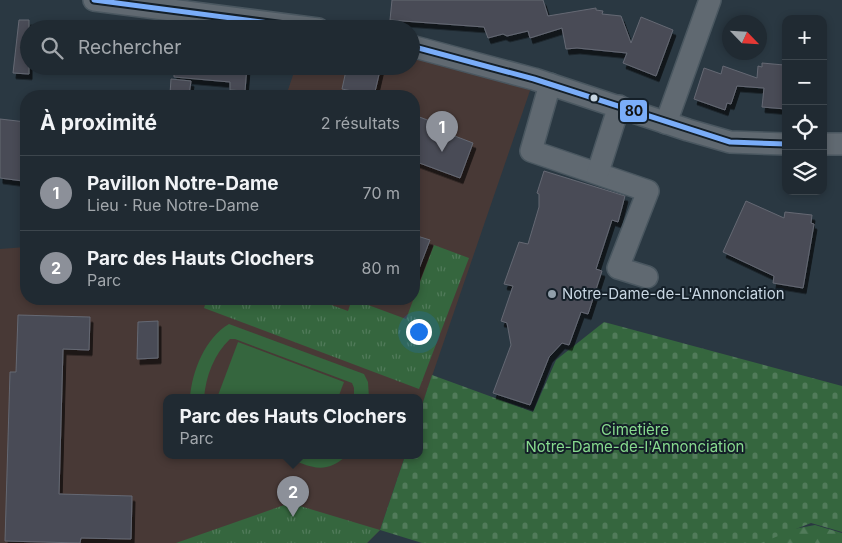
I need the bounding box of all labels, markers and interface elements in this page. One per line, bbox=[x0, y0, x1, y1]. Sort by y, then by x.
north arrow bbox=[722, 15, 767, 60]
map controls bbox=[782, 15, 827, 195]
button: + bbox=[782, 15, 827, 60]
search box bbox=[20, 20, 420, 75]
icon: search bbox=[38, 34, 66, 62]
text: Rechercher bbox=[78, 36, 181, 59]
button: − bbox=[782, 60, 827, 105]
unlabelled marker bbox=[589, 93, 599, 103]
line badge: 80 bbox=[619, 99, 648, 123]
text: 80 bbox=[625, 102, 643, 119]
button: locate bbox=[782, 105, 827, 150]
text: À proximité bbox=[40, 110, 157, 135]
pin: 1 bbox=[426, 111, 458, 152]
text: 2 résultats bbox=[321, 113, 400, 133]
button: layers bbox=[782, 150, 827, 195]
text: Pavillon Notre-Dame bbox=[87, 172, 279, 195]
text: 1 bbox=[53, 183, 59, 203]
text: 70 m bbox=[363, 183, 400, 203]
text: Lieu · Rue Notre-Dame bbox=[87, 195, 259, 215]
text: Parc des Hauts Clochers bbox=[87, 247, 314, 270]
text: 2 bbox=[51, 258, 61, 278]
text: 80 m bbox=[361, 258, 400, 278]
text: Parc bbox=[87, 270, 121, 290]
place label: Notre-Dame-de-L'Annonciation bbox=[562, 284, 785, 303]
marker: Notre-Dame-de-L'Annonciation bbox=[546, 288, 558, 300]
your location bbox=[406, 319, 432, 345]
popup bbox=[163, 394, 423, 459]
text: Parc des Hauts Clochers bbox=[179, 405, 407, 428]
park label: Cimetière Notre-Dame-de-l'Annonciation bbox=[525, 420, 745, 456]
text: Parc bbox=[179, 428, 214, 448]
pin: 2 bbox=[277, 476, 309, 517]

